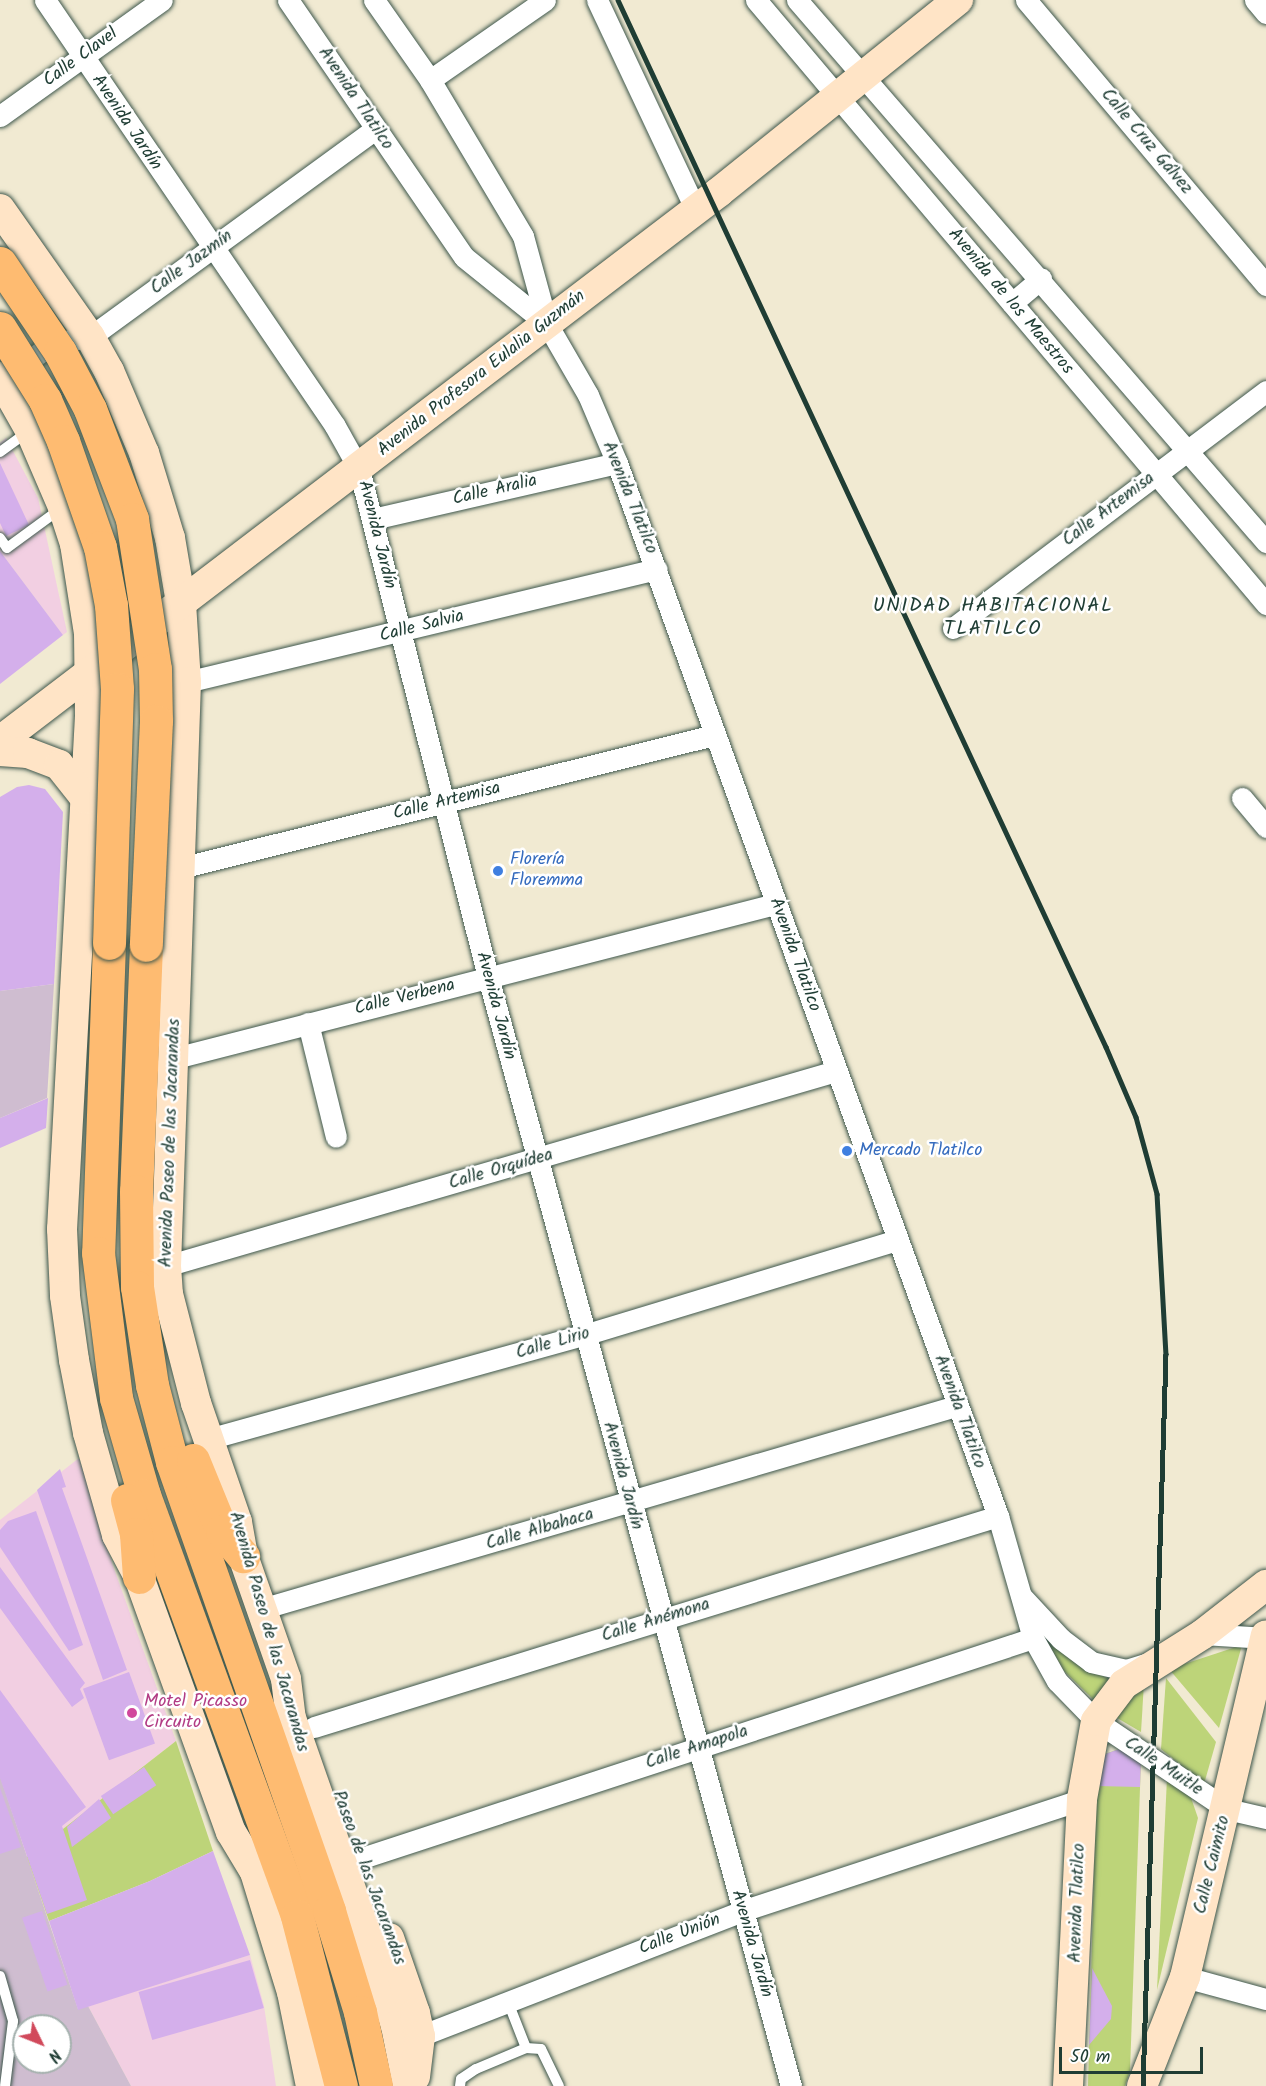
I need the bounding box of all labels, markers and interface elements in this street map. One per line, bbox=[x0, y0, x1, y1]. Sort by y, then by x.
street label: Calle Clavel bbox=[39, 24, 123, 92]
street label: Avenida Tlatilco bbox=[313, 43, 397, 155]
street label: Avenida Jardín bbox=[86, 71, 166, 175]
street label: Calle Cruz Gálvez bbox=[1095, 85, 1197, 199]
street label: Avenida de los Maestros bbox=[943, 225, 1077, 379]
street label: Calle Jazmín bbox=[147, 226, 237, 300]
street label: Avenida Profesora Eulalia Guzmán bbox=[374, 286, 590, 462]
street label: Avenida Tlatilco bbox=[597, 439, 661, 557]
street label: Calle Artemisa bbox=[1059, 468, 1159, 552]
street label: Calle Aralia bbox=[451, 471, 539, 511]
street label: Avenida Jardín bbox=[352, 479, 400, 591]
district label: UNIDAD HABITACIONAL TLATILCO bbox=[873, 594, 1113, 641]
street label: Calle Salvia bbox=[378, 606, 466, 648]
street label: Calle Artemisa bbox=[391, 778, 503, 826]
place label: Florería Floremma bbox=[510, 850, 583, 892]
marker: Florería Floremma bbox=[491, 864, 505, 878]
street label: Avenida Tlatilco bbox=[763, 895, 825, 1015]
street label: Avenida Jardín bbox=[470, 950, 520, 1062]
street label: Calle Verbena bbox=[353, 975, 457, 1021]
street label: Avenida Paseo de las Jacarandas bbox=[156, 1018, 186, 1268]
place label: Mercado Tlatilco bbox=[859, 1140, 982, 1162]
marker: Mercado Tlatilco bbox=[840, 1144, 854, 1158]
street label: Calle Orquídea bbox=[446, 1145, 556, 1195]
street label: Calle Lirio bbox=[514, 1323, 592, 1365]
street label: Avenida Tlatilco bbox=[928, 1352, 990, 1472]
street label: Avenida Jardín bbox=[597, 1420, 647, 1532]
street label: Calle Albahaca bbox=[484, 1504, 596, 1556]
street label: Avenida Paseo de las Jacarandas bbox=[223, 1509, 313, 1755]
street label: Calle Anémona bbox=[599, 1594, 713, 1648]
place label: Motel Picasso Circuito bbox=[144, 1692, 247, 1734]
marker: Motel Picasso Circuito bbox=[125, 1706, 139, 1720]
street label: Calle Amapola bbox=[643, 1721, 751, 1775]
street label: Calle Muitle bbox=[1120, 1733, 1206, 1801]
street label: Paseo de las Jacarandas bbox=[326, 1788, 410, 1968]
street label: Calle Caimito bbox=[1190, 1814, 1236, 1916]
street label: Avenida Tlatilco bbox=[1065, 1843, 1091, 1963]
street label: Avenida Jardín bbox=[725, 1888, 777, 2000]
street label: Calle Unión bbox=[636, 1910, 724, 1960]
north arrow bbox=[12, 2014, 72, 2074]
scale bar bbox=[1062, 2035, 1206, 2073]
text: N bbox=[41, 2043, 67, 2067]
text: 50 m bbox=[1070, 2043, 1110, 2072]

